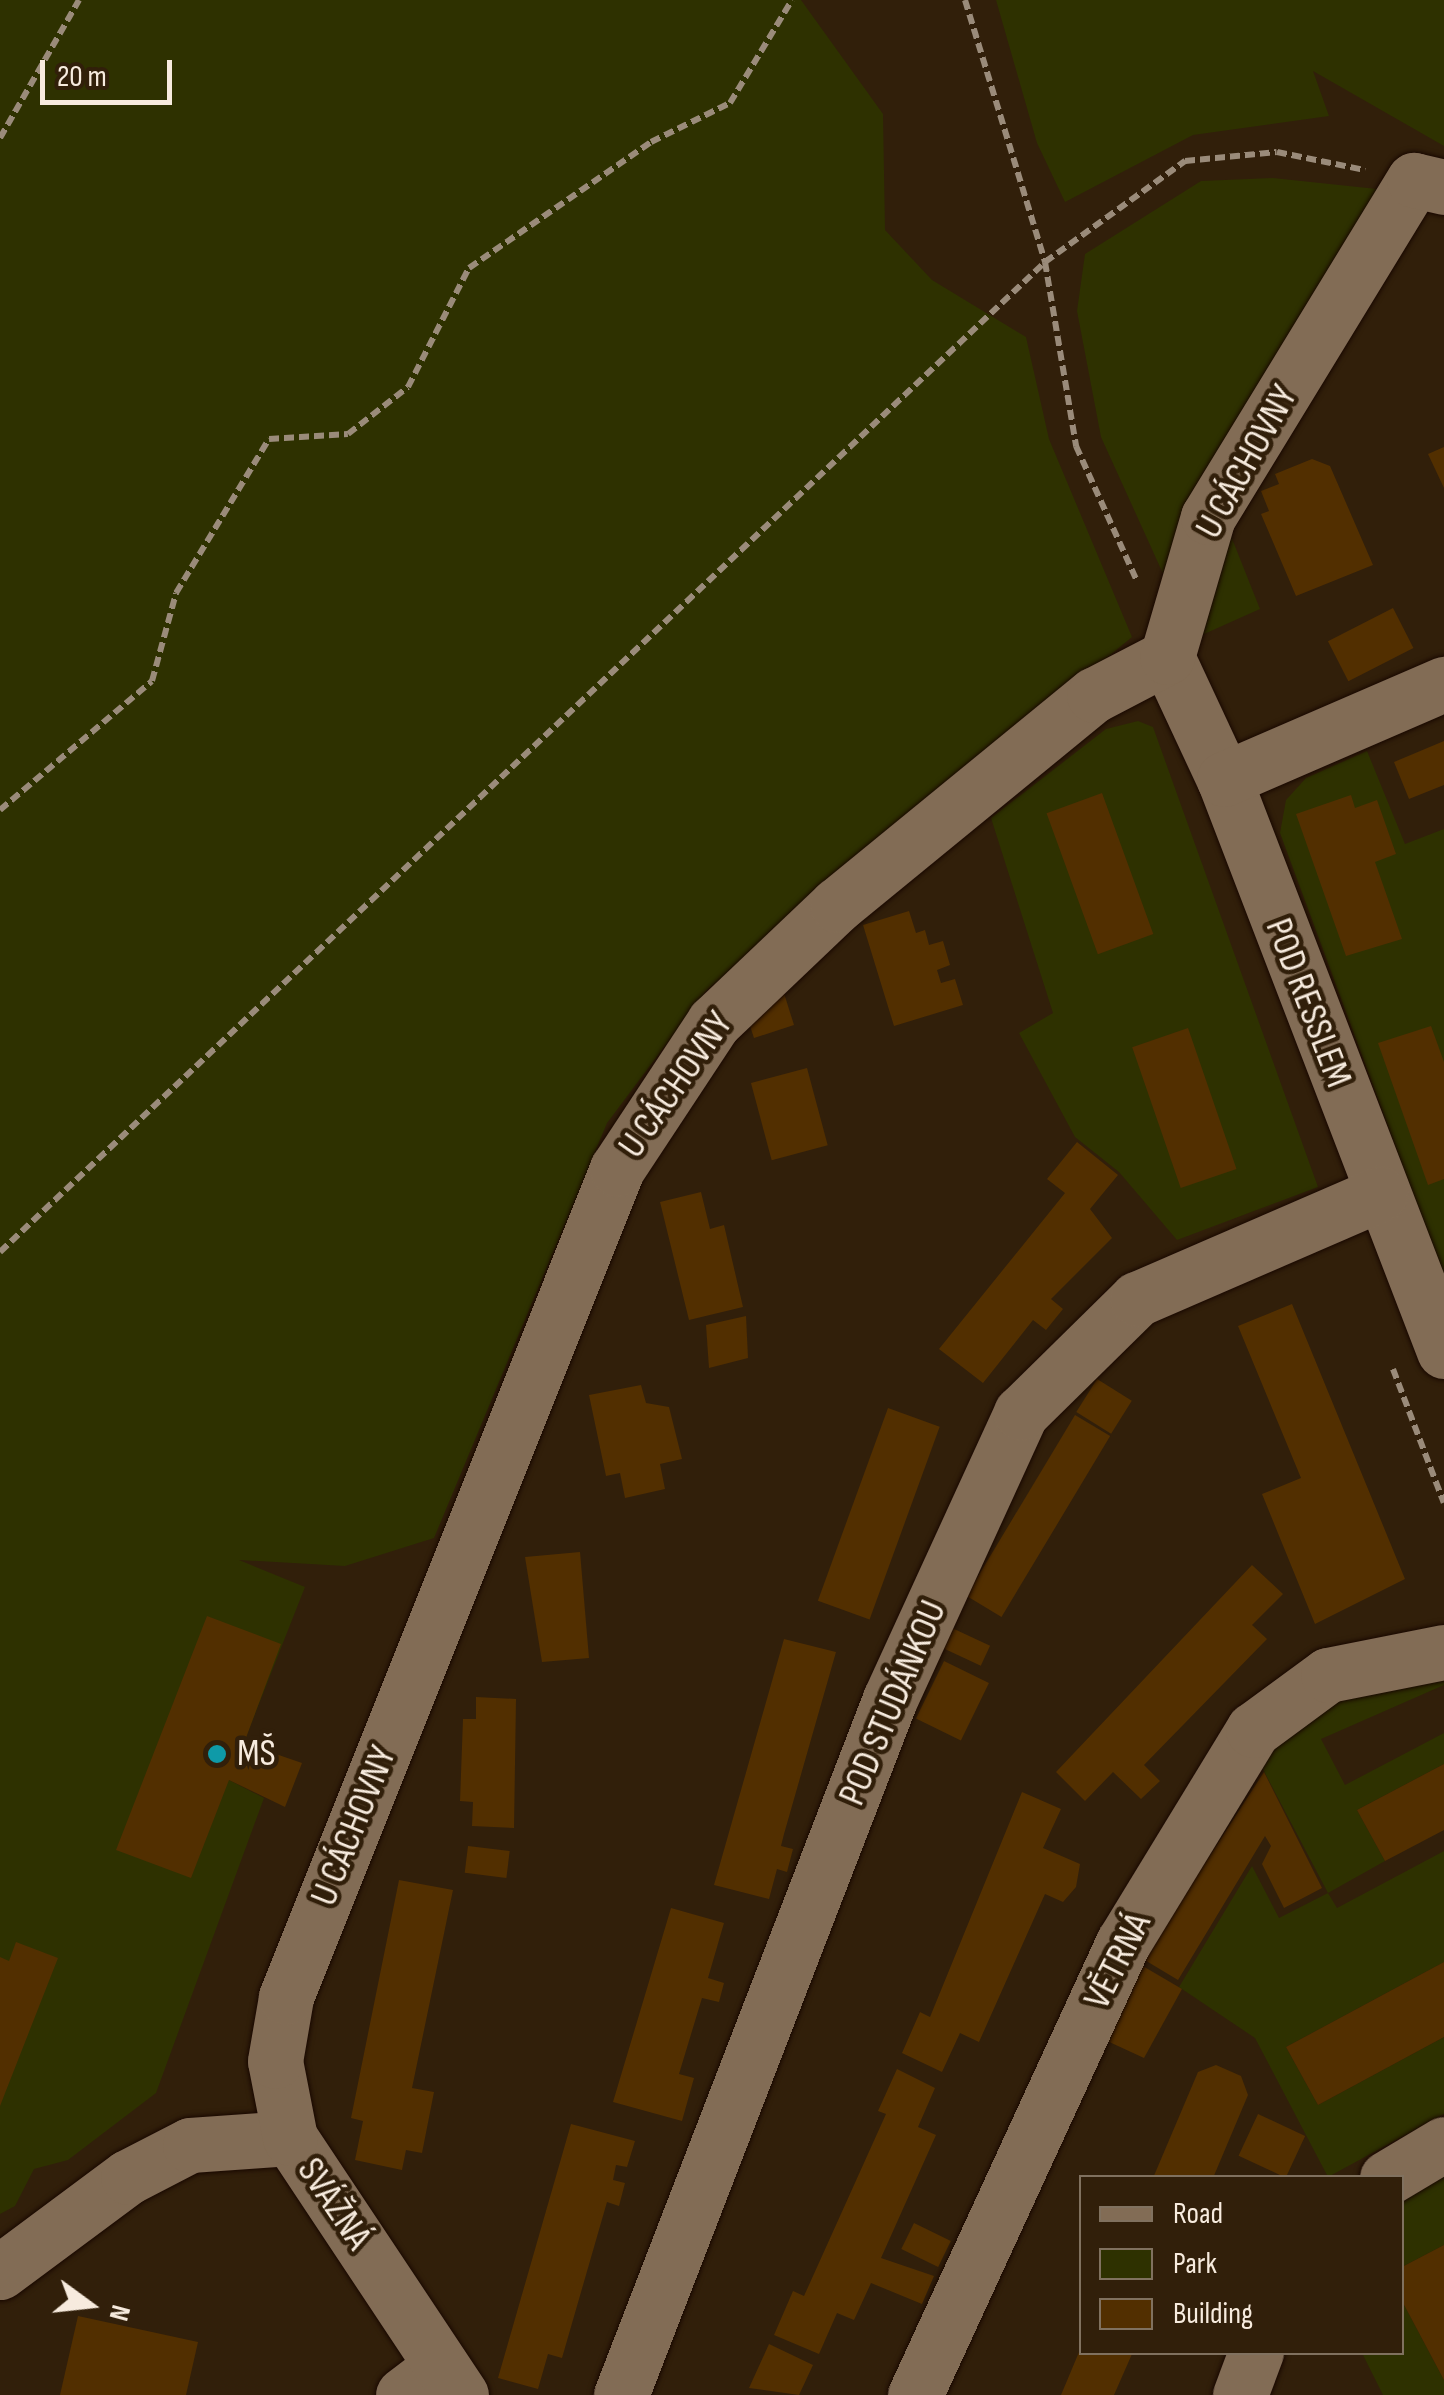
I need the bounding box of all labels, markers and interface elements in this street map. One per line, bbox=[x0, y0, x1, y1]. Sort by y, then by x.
scale bar bbox=[45, 40, 178, 102]
text: 20 m bbox=[57, 59, 107, 95]
street label: U CÁCHOVNY bbox=[1186, 378, 1308, 546]
street label: POD RESSLEM bbox=[1255, 912, 1361, 1094]
street label: U CÁCHOVNY bbox=[609, 1003, 743, 1167]
street label: POD STUDÁNKOU bbox=[829, 1594, 957, 1812]
place label: MŠ bbox=[237, 1731, 276, 1777]
street label: U CÁCHOVNY bbox=[301, 1740, 407, 1912]
marker: MŠ bbox=[206, 1743, 228, 1765]
street label: VĚTRNÁ bbox=[1075, 1905, 1161, 2017]
street label: SVÁŽNÁ bbox=[287, 2150, 381, 2258]
legend bbox=[1079, 2175, 1404, 2355]
text: Road bbox=[1173, 2196, 1223, 2232]
text: Park bbox=[1173, 2246, 1217, 2282]
north arrow bbox=[40, 2255, 140, 2355]
text: Building bbox=[1173, 2296, 1253, 2332]
text: N bbox=[102, 2301, 137, 2324]

